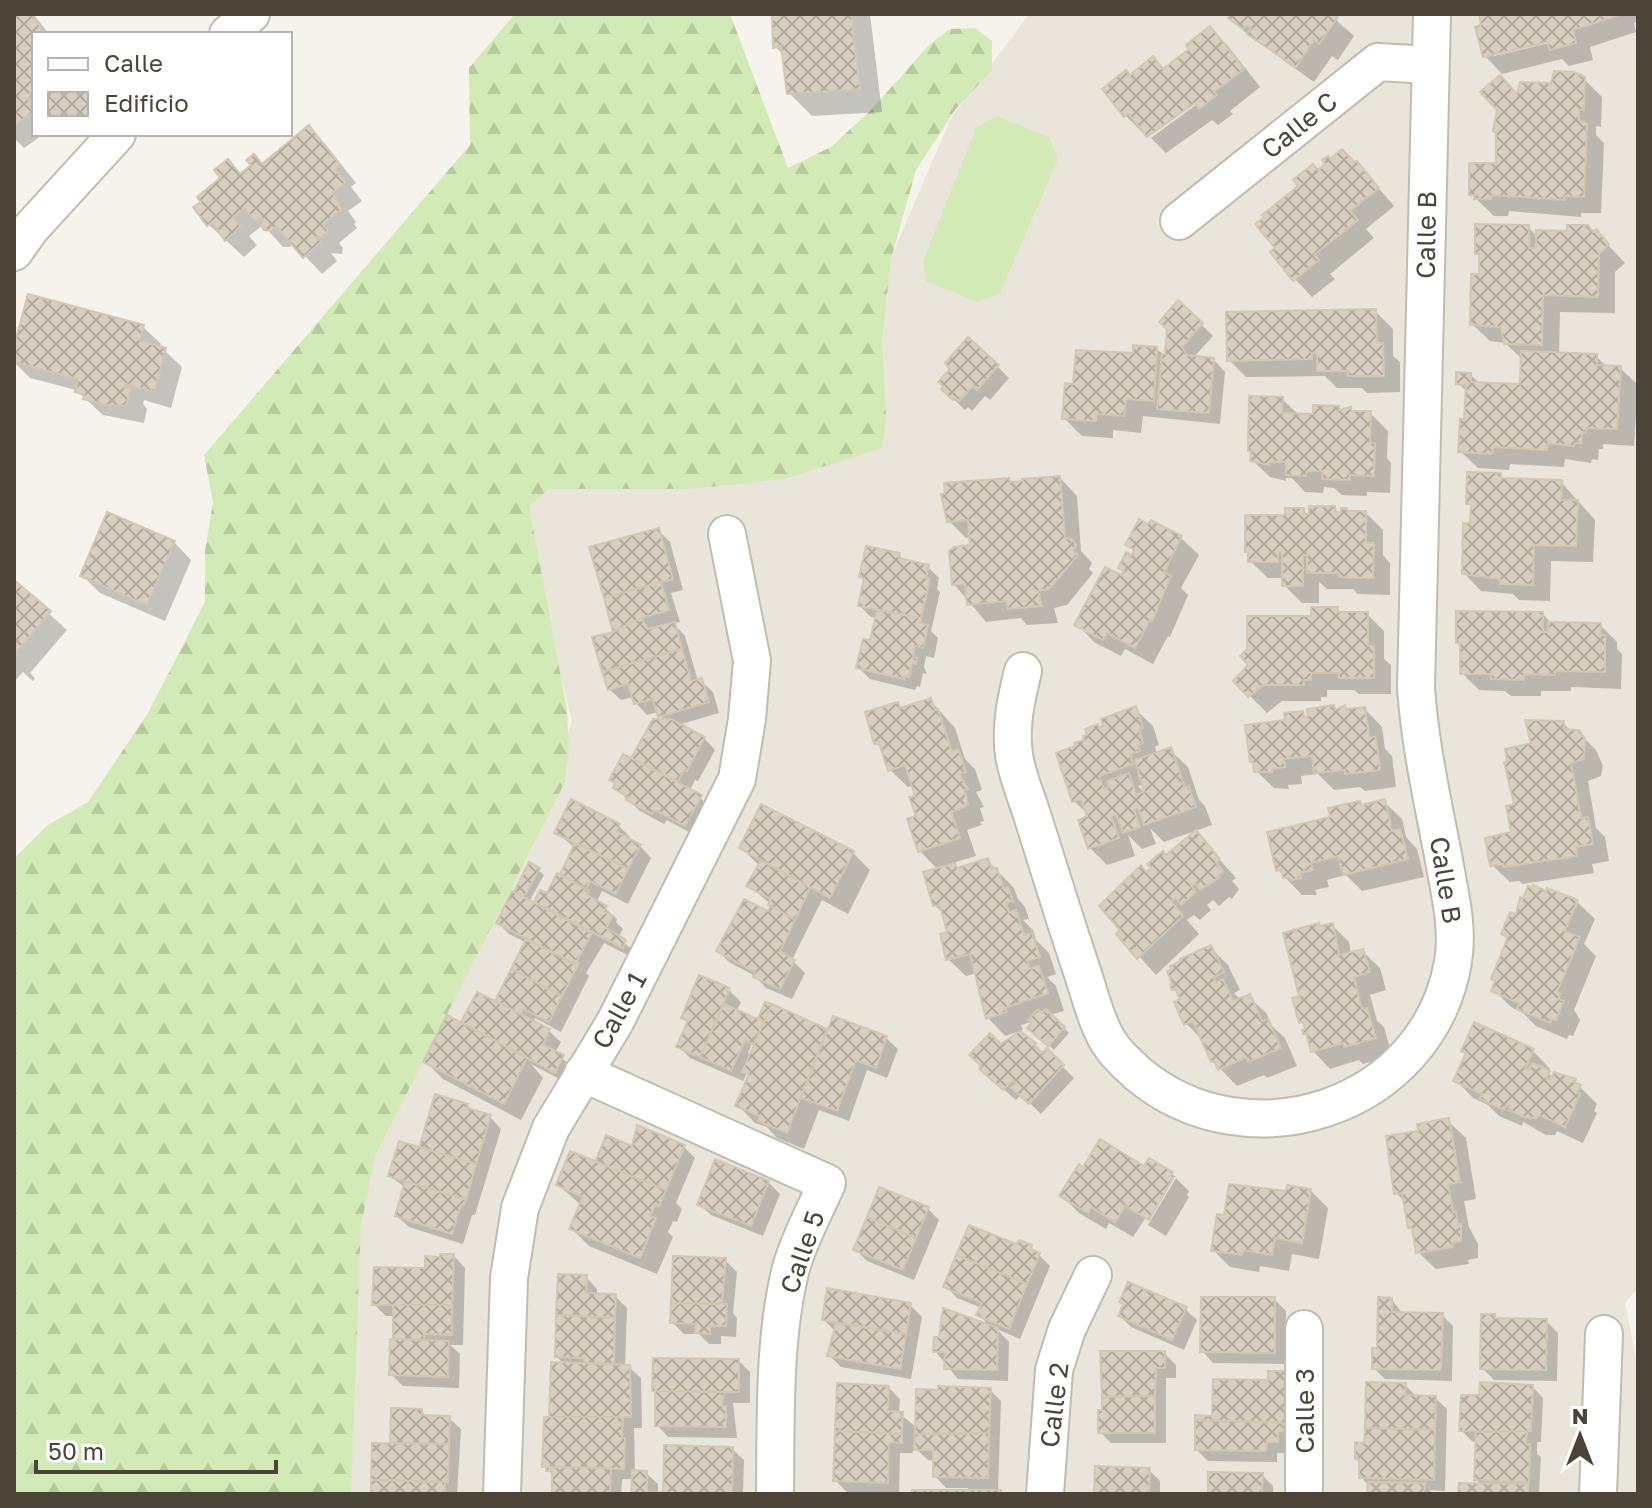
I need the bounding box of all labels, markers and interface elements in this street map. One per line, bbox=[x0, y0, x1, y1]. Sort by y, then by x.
legend bbox=[32, 32, 292, 136]
text: Calle bbox=[104, 48, 163, 77]
street label: Calle C bbox=[1255, 85, 1343, 165]
text: Edificio bbox=[104, 88, 189, 117]
street label: Calle B bbox=[1410, 191, 1442, 279]
street label: Calle B bbox=[1424, 834, 1468, 926]
street label: Calle 1 bbox=[585, 966, 653, 1054]
street label: Calle 5 bbox=[773, 1207, 831, 1297]
street label: Calle 2 bbox=[1033, 1361, 1075, 1449]
street label: Calle 3 bbox=[1289, 1368, 1320, 1454]
north arrow bbox=[1540, 1396, 1620, 1476]
text: N bbox=[1572, 1402, 1588, 1429]
scale bar bbox=[36, 1424, 276, 1474]
text: 50 m bbox=[48, 1436, 104, 1465]

